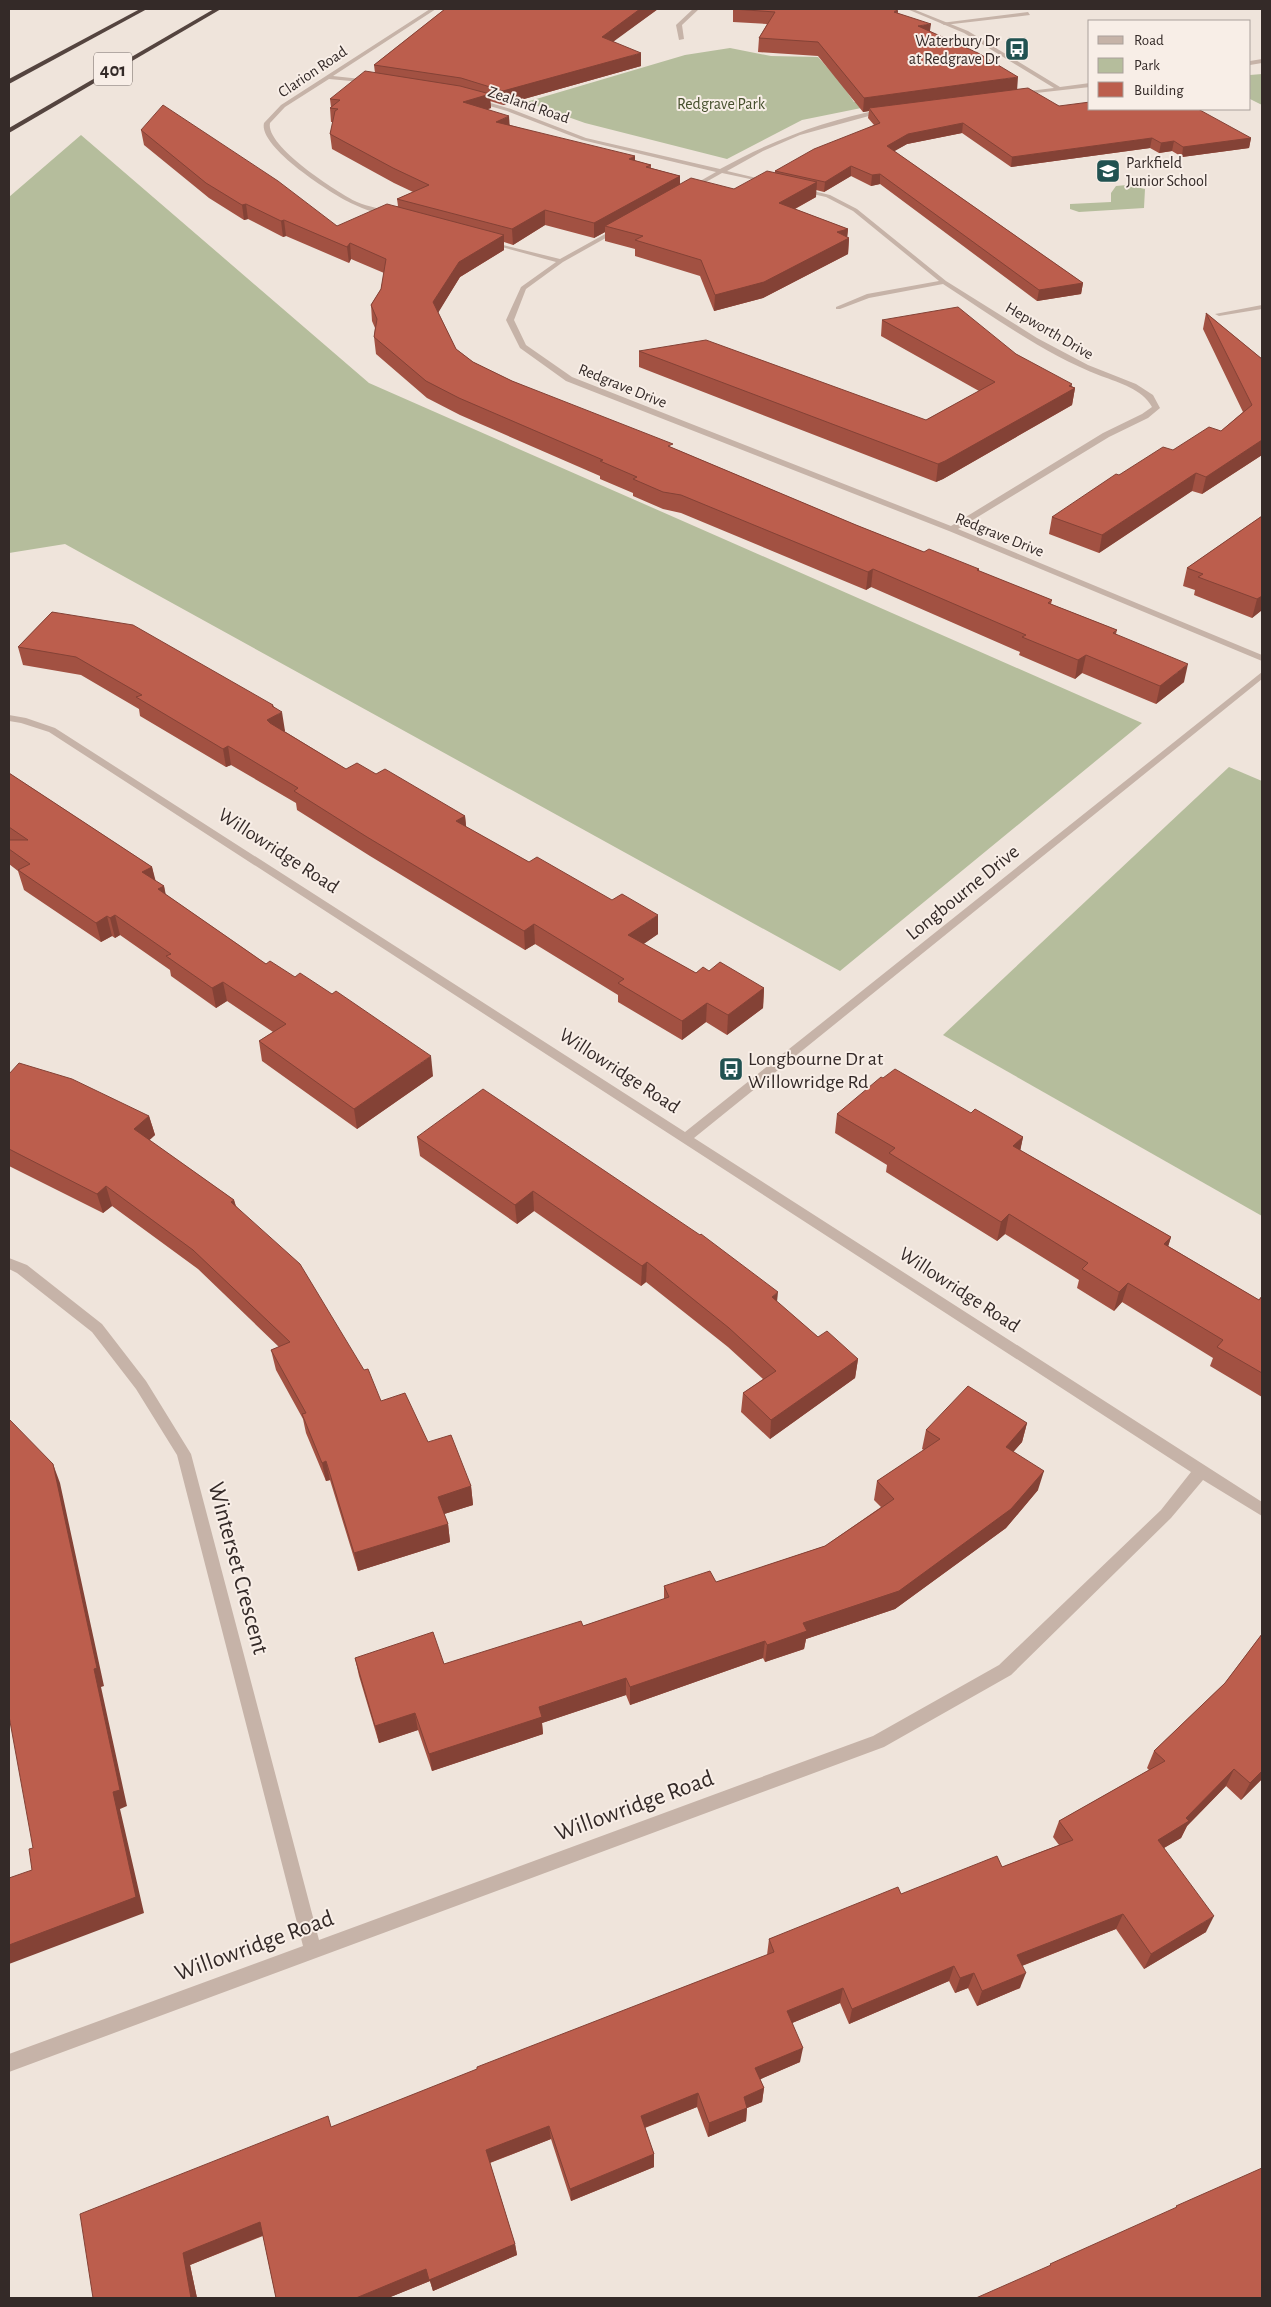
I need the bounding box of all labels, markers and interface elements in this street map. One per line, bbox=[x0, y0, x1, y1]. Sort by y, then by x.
legend bbox=[1088, 20, 1251, 110]
place label: Waterbury Dr at Redgrave Dr bbox=[909, 33, 1001, 67]
text: Road bbox=[1134, 33, 1164, 48]
bus stop icon: Waterbury Dr at Redgrave Dr bbox=[1004, 36, 1030, 62]
street label: Clarion Road bbox=[275, 43, 350, 101]
road number: 401 bbox=[94, 52, 132, 86]
text: Park bbox=[1134, 58, 1160, 73]
text: Building bbox=[1134, 83, 1184, 98]
street label: Zealand Road bbox=[486, 84, 571, 126]
park label: Redgrave Park bbox=[677, 96, 766, 112]
place label: Parkfield Junior School bbox=[1126, 155, 1208, 189]
school or university icon: Parkfield Junior School bbox=[1095, 158, 1121, 184]
street label: Hepworth Drive bbox=[1003, 299, 1096, 362]
street label: Redgrave Drive bbox=[576, 361, 669, 411]
street label: Redgrave Drive bbox=[953, 510, 1046, 560]
street label: Willowridge Road bbox=[215, 805, 342, 897]
street label: Longbourne Drive bbox=[902, 841, 1023, 944]
street label: Willowridge Road bbox=[556, 1025, 683, 1117]
place label: Longbourne Dr at Willowridge Rd bbox=[748, 1049, 884, 1092]
bus stop icon: Longbourne Dr at Willowridge Rd bbox=[718, 1056, 744, 1082]
street label: Willowridge Road bbox=[896, 1244, 1023, 1336]
street label: Winterset Crescent bbox=[203, 1480, 273, 1657]
street label: Willowridge Road bbox=[552, 1766, 717, 1846]
street label: Willowridge Road bbox=[172, 1906, 337, 1986]

